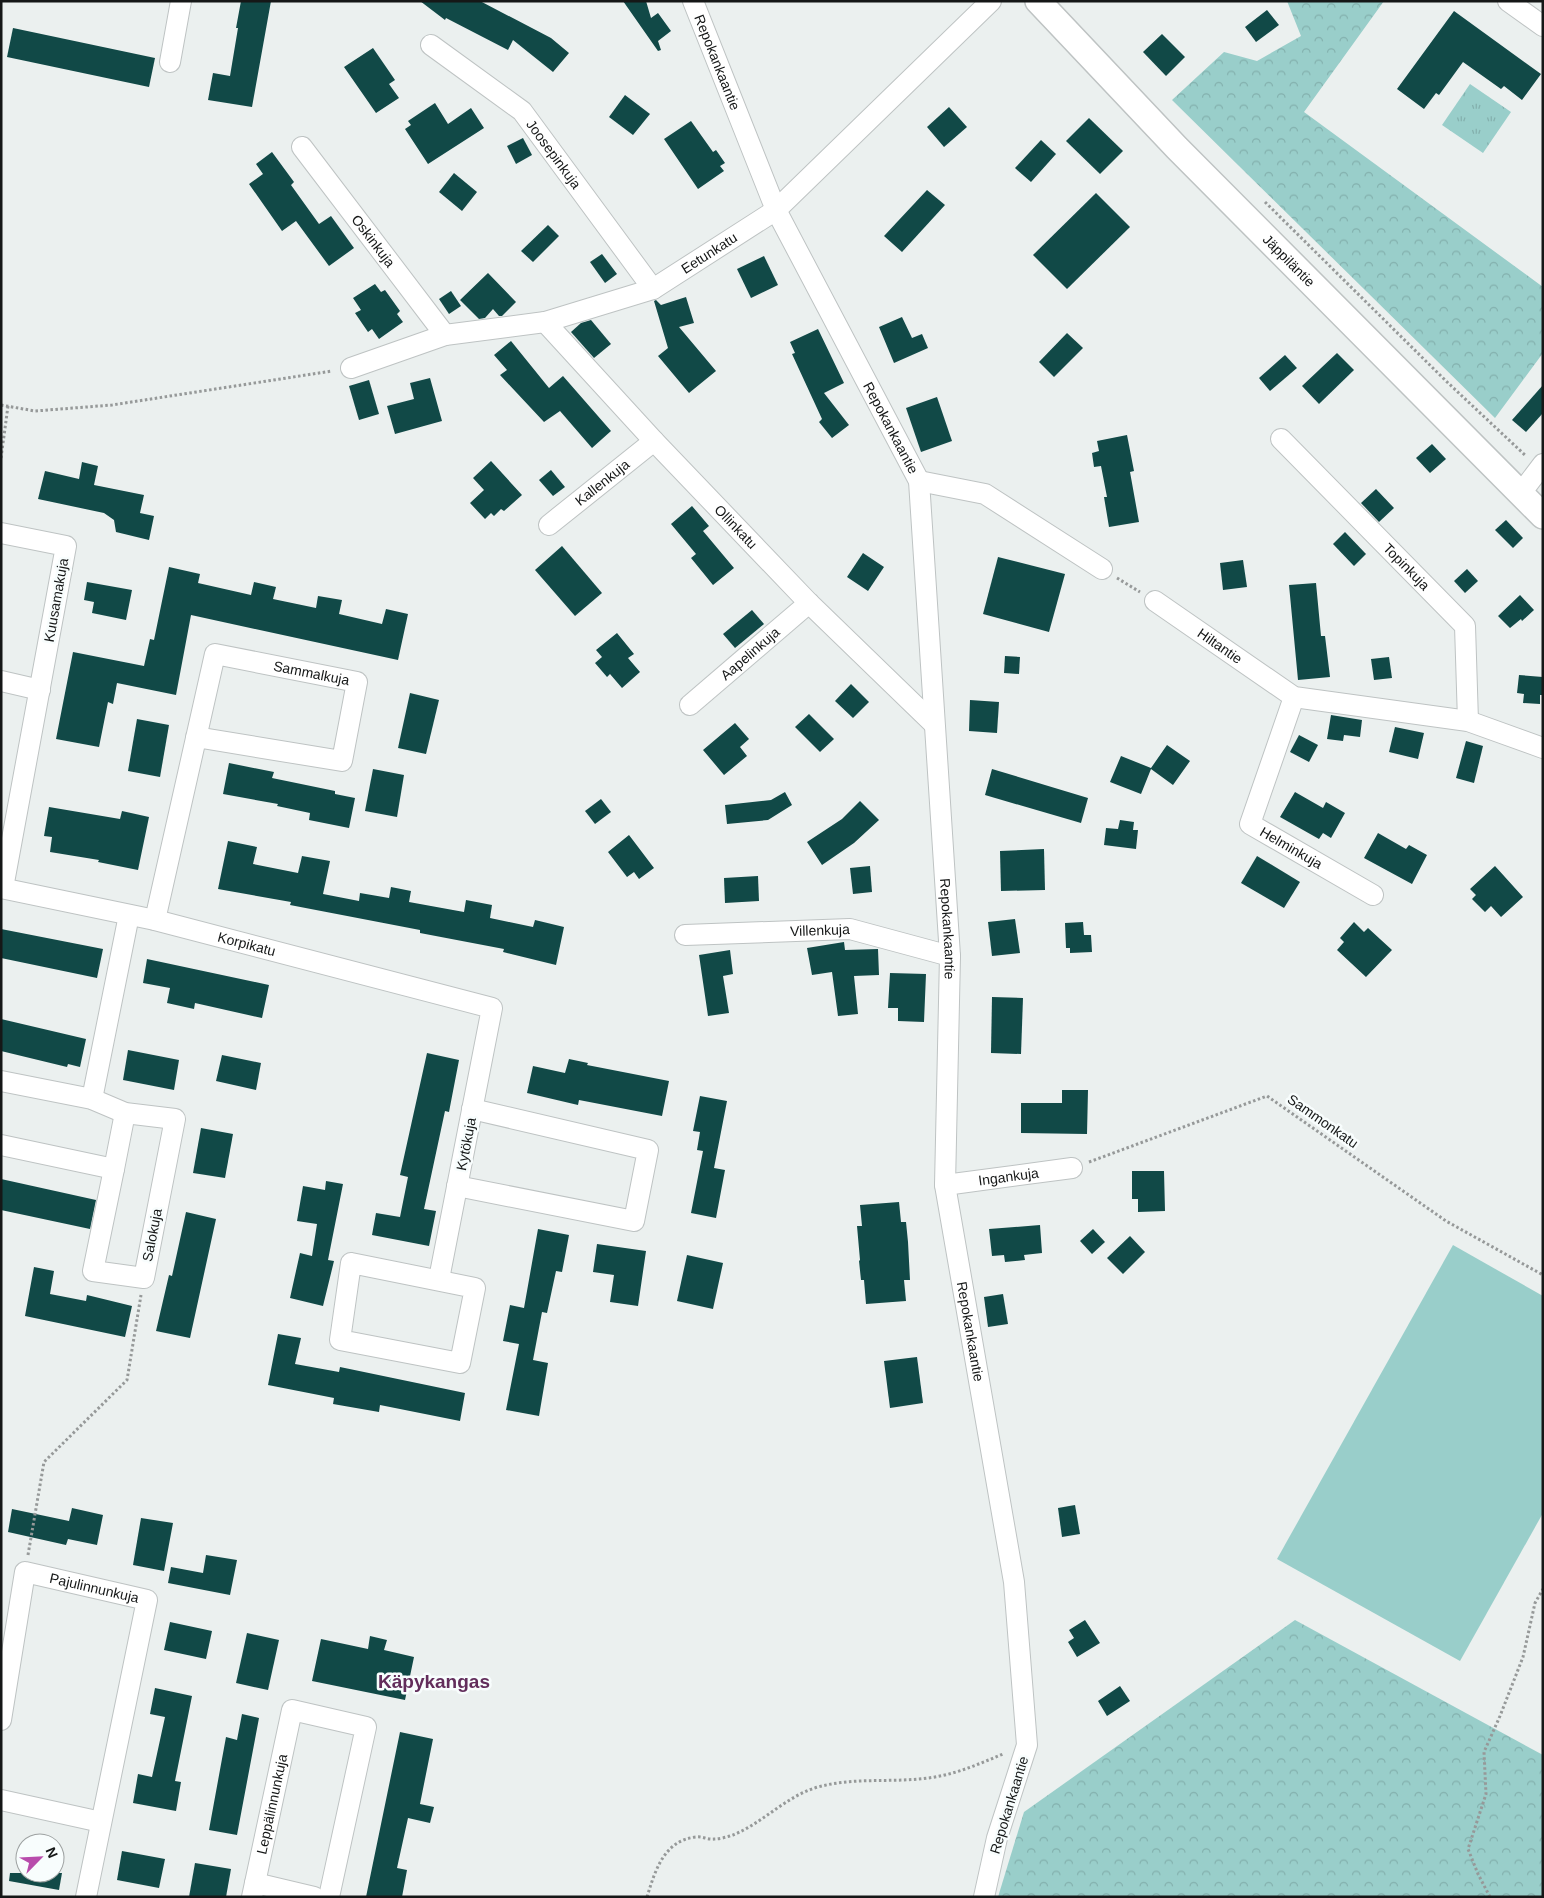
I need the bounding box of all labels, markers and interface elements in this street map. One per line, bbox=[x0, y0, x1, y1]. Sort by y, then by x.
street label: Repokankaantie bbox=[691, 12, 744, 113]
street label: Joosepinkuja bbox=[523, 116, 585, 192]
street label: Oskinkuja bbox=[348, 212, 399, 270]
street label: Eetunkatu bbox=[678, 229, 740, 277]
street label: Jäppiläntie bbox=[1260, 231, 1318, 290]
street label: Repokankaantie bbox=[860, 379, 922, 476]
street label: Kallenkuja bbox=[572, 456, 633, 509]
street label: Ollinkatu bbox=[711, 501, 761, 552]
street label: Topinkuja bbox=[1380, 540, 1433, 593]
street label: Kuusamakuja bbox=[41, 557, 71, 643]
street label: Aapelinkuja bbox=[717, 624, 783, 683]
street label: Hiltantie bbox=[1195, 625, 1246, 667]
street label: Sammalkuja bbox=[272, 658, 351, 688]
street label: Helminkuja bbox=[1257, 824, 1325, 872]
street label: Repokankaantie bbox=[937, 878, 958, 980]
street label: Villenkuja bbox=[790, 921, 850, 939]
street label: Korpikatu bbox=[216, 929, 277, 959]
street label: Sammonkatu bbox=[1285, 1091, 1361, 1151]
street label: Kytökuja bbox=[453, 1116, 479, 1172]
street label: Ingankuja bbox=[977, 1165, 1040, 1188]
street label: Salokuja bbox=[139, 1207, 165, 1263]
street label: Repokankaantie bbox=[954, 1280, 987, 1383]
street label: Pajulinnunkuja bbox=[48, 1570, 141, 1606]
district label: Käpykangas bbox=[378, 1671, 490, 1692]
street label: Leppälinnunkuja bbox=[253, 1752, 290, 1856]
street label: Repokankaantie bbox=[987, 1754, 1032, 1856]
north arrow bbox=[15, 1833, 65, 1883]
text: N bbox=[43, 1845, 61, 1861]

